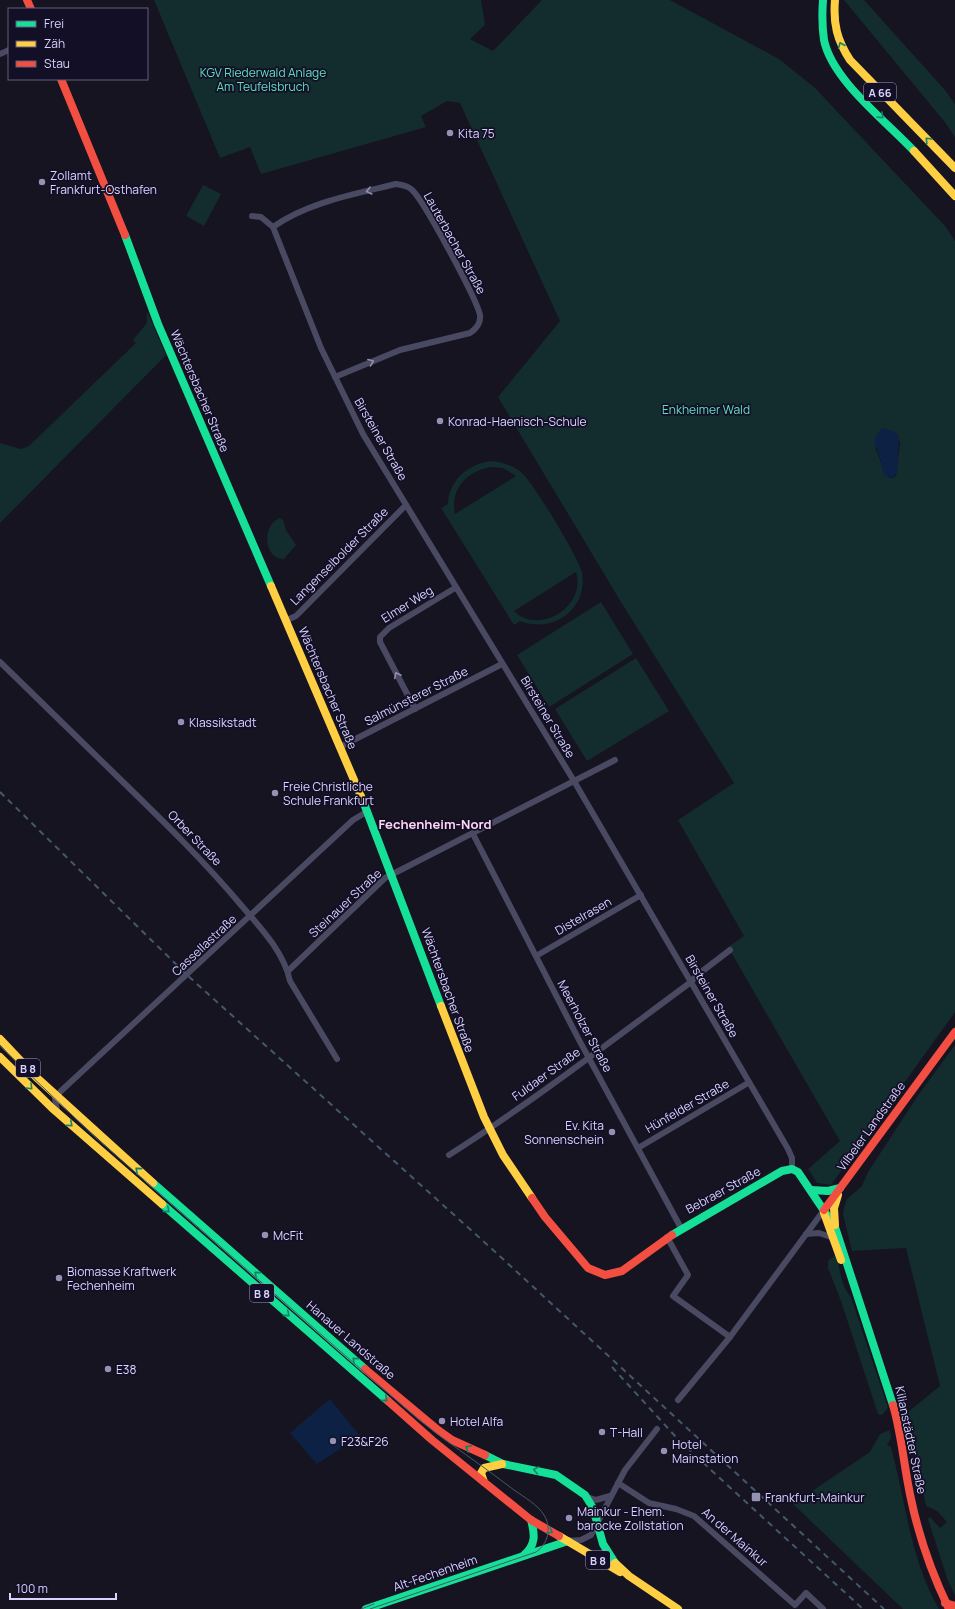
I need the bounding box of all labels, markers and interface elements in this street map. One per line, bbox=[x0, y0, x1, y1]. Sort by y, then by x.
legend bbox=[8, 8, 148, 80]
text: Frei bbox=[44, 15, 64, 32]
text: Zäh bbox=[44, 35, 65, 52]
one-way arrow bbox=[837, 42, 845, 49]
text: Stau bbox=[44, 55, 70, 72]
park label: KGV Riederwald Anlage Am Teufelsbruch bbox=[200, 64, 326, 95]
road number: A 66 bbox=[864, 83, 896, 101]
one-way arrow bbox=[876, 111, 884, 119]
place label: Kita 75 bbox=[458, 125, 495, 142]
marker: Kita 75 bbox=[445, 128, 455, 138]
one-way arrow bbox=[925, 137, 933, 145]
place label: Zollamt Frankfurt-Osthafen bbox=[50, 167, 157, 198]
marker: Zollamt Frankfurt-Osthafen bbox=[37, 177, 47, 187]
one-way arrow bbox=[366, 186, 373, 195]
street label: Lauterbacher Straße bbox=[420, 189, 490, 297]
street label: Wächtersbacher Straße bbox=[166, 327, 234, 455]
one-way arrow bbox=[367, 359, 374, 367]
street label: Birsteiner Straße bbox=[350, 395, 412, 483]
park label: Enkheimer Wald bbox=[662, 401, 750, 418]
place label: Konrad-Haenisch-Schule bbox=[448, 413, 587, 430]
marker: Konrad-Haenisch-Schule bbox=[435, 416, 445, 426]
street label: Langenselbolder Straße bbox=[286, 503, 392, 609]
street label: Elmer Weg bbox=[378, 581, 436, 627]
street label: Wächtersbacher Straße bbox=[294, 624, 362, 752]
street label: Salmünsterer Straße bbox=[361, 662, 471, 730]
one-way arrow bbox=[394, 671, 402, 679]
street label: Birsteiner Straße bbox=[517, 673, 579, 761]
place label: Klassikstadt bbox=[189, 714, 257, 731]
marker: Klassikstadt bbox=[176, 717, 186, 727]
place label: Freie Christliche Schule Frankfurt bbox=[283, 778, 374, 809]
marker: Freie Christliche Schule Frankfurt bbox=[270, 788, 280, 798]
street label: Orber Straße bbox=[164, 807, 226, 869]
district label: Fechenheim-Nord bbox=[378, 815, 492, 833]
street label: Steinauer Straße bbox=[305, 865, 385, 941]
street label: Distelrasen bbox=[552, 893, 614, 939]
street label: Cassellastraße bbox=[168, 910, 240, 980]
street label: Wächtersbacher Straße bbox=[418, 925, 478, 1055]
street label: Birsteiner Straße bbox=[681, 952, 743, 1040]
street label: Meerholzer Straße bbox=[553, 977, 617, 1075]
street label: Fuldaer Straße bbox=[508, 1043, 584, 1105]
road number: B 8 bbox=[16, 1059, 40, 1077]
street label: Hünfelder Straße bbox=[642, 1075, 732, 1137]
street label: Vilbeler Landstraße bbox=[833, 1078, 909, 1174]
one-way arrow bbox=[25, 1082, 33, 1090]
place label: Ev. Kita Sonnenschein bbox=[524, 1117, 604, 1148]
one-way arrow bbox=[65, 1119, 73, 1127]
marker: Ev. Kita Sonnenschein bbox=[607, 1127, 617, 1137]
street label: Bebraer Straße bbox=[683, 1162, 763, 1218]
one-way arrow bbox=[135, 1167, 143, 1174]
one-way arrow bbox=[163, 1205, 170, 1212]
place label: McFit bbox=[273, 1227, 304, 1244]
marker: McFit bbox=[260, 1230, 270, 1240]
place label: Biomasse Kraftwerk Fechenheim bbox=[67, 1263, 177, 1294]
one-way arrow bbox=[254, 1271, 262, 1278]
marker: Biomasse Kraftwerk Fechenheim bbox=[54, 1273, 64, 1283]
road number: B 8 bbox=[250, 1284, 274, 1302]
street label: Hanauer Landstraße bbox=[303, 1297, 399, 1383]
one-way arrow bbox=[282, 1309, 289, 1316]
one-way arrow bbox=[352, 1357, 360, 1364]
place label: E38 bbox=[116, 1361, 136, 1378]
marker: E38 bbox=[103, 1364, 113, 1374]
street label: Kilianstädter Straße bbox=[891, 1385, 931, 1495]
one-way arrow bbox=[380, 1394, 387, 1401]
place label: Hotel Alfa bbox=[450, 1413, 503, 1430]
marker: Hotel Alfa bbox=[437, 1416, 447, 1426]
place label: T-Hall bbox=[610, 1424, 643, 1441]
marker: T-Hall bbox=[597, 1427, 607, 1437]
place label: F23&F26 bbox=[341, 1433, 389, 1450]
marker: F23&F26 bbox=[328, 1436, 338, 1446]
place label: Hotel Mainstation bbox=[672, 1436, 738, 1467]
one-way arrow bbox=[465, 1445, 472, 1453]
marker: Hotel Mainstation bbox=[659, 1446, 669, 1456]
one-way arrow bbox=[533, 1466, 539, 1475]
place label: Frankfurt-Mainkur bbox=[765, 1489, 865, 1506]
marker: Frankfurt-Mainkur bbox=[750, 1491, 762, 1503]
place label: Mainkur - Ehem. barocke Zollstation bbox=[577, 1503, 684, 1534]
street label: An der Mainkur bbox=[698, 1504, 772, 1571]
marker: Mainkur - Ehem. barocke Zollstation bbox=[564, 1513, 574, 1523]
one-way arrow bbox=[546, 1526, 553, 1534]
street label: Alt-Fechenheim bbox=[391, 1551, 479, 1595]
road number: B 8 bbox=[586, 1551, 610, 1569]
scale bar bbox=[10, 1575, 116, 1601]
text: 100 m bbox=[16, 1580, 48, 1597]

